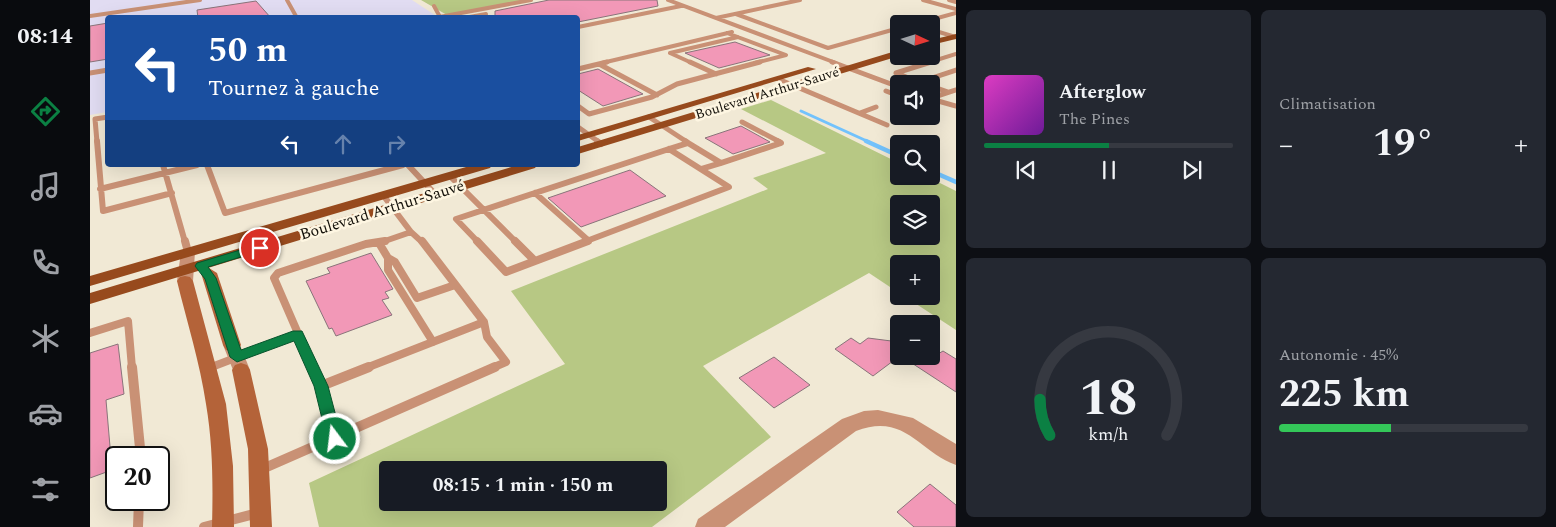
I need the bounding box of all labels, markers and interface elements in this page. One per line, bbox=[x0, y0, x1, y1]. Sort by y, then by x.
north arrow bbox=[890, 15, 940, 65]
map controls bbox=[890, 15, 940, 365]
text: 08:14 bbox=[17, 20, 73, 53]
text: 50 m bbox=[208, 24, 288, 77]
icon: left bbox=[125, 35, 190, 100]
street label: Boulevard Arthur-Sauvé bbox=[692, 61, 842, 125]
text: Tournez à gauche bbox=[208, 72, 379, 105]
button: sound bbox=[890, 75, 940, 125]
text: Afterglow bbox=[1059, 78, 1146, 107]
text: Climatisation bbox=[1279, 92, 1376, 116]
icon: directions bbox=[28, 94, 63, 129]
text: The Pines bbox=[1059, 107, 1130, 131]
text: 19° bbox=[1373, 115, 1434, 173]
text: − bbox=[1279, 124, 1293, 167]
text: + bbox=[1514, 124, 1528, 167]
icon: left bbox=[276, 130, 304, 158]
icon: ahead bbox=[329, 130, 357, 158]
icon: right bbox=[382, 130, 410, 158]
button: search bbox=[890, 135, 940, 185]
icon: previous bbox=[1012, 156, 1040, 184]
icon: pause bbox=[1095, 156, 1123, 184]
icon: next bbox=[1178, 156, 1206, 184]
icon: music bbox=[28, 169, 63, 204]
street label: Boulevard Arthur-Sauvé bbox=[297, 173, 468, 246]
button: layers bbox=[890, 195, 940, 245]
pin bbox=[239, 227, 281, 269]
icon: arrive bbox=[246, 234, 274, 262]
icon: phone bbox=[28, 245, 63, 280]
button: + bbox=[890, 255, 940, 305]
button: − bbox=[890, 315, 940, 365]
icon: climate bbox=[28, 321, 63, 356]
text: Autonomie · 45% bbox=[1279, 343, 1398, 367]
text: 18 bbox=[1079, 359, 1138, 438]
text: 225 km bbox=[1279, 366, 1410, 424]
icon: car bbox=[28, 396, 63, 431]
position arrow bbox=[308, 412, 360, 464]
text: km/h bbox=[1088, 421, 1129, 448]
speed limit sign: 20 bbox=[105, 446, 170, 511]
text: 08:15 · 1 min · 150 m bbox=[433, 471, 613, 500]
icon: filters bbox=[28, 472, 63, 507]

